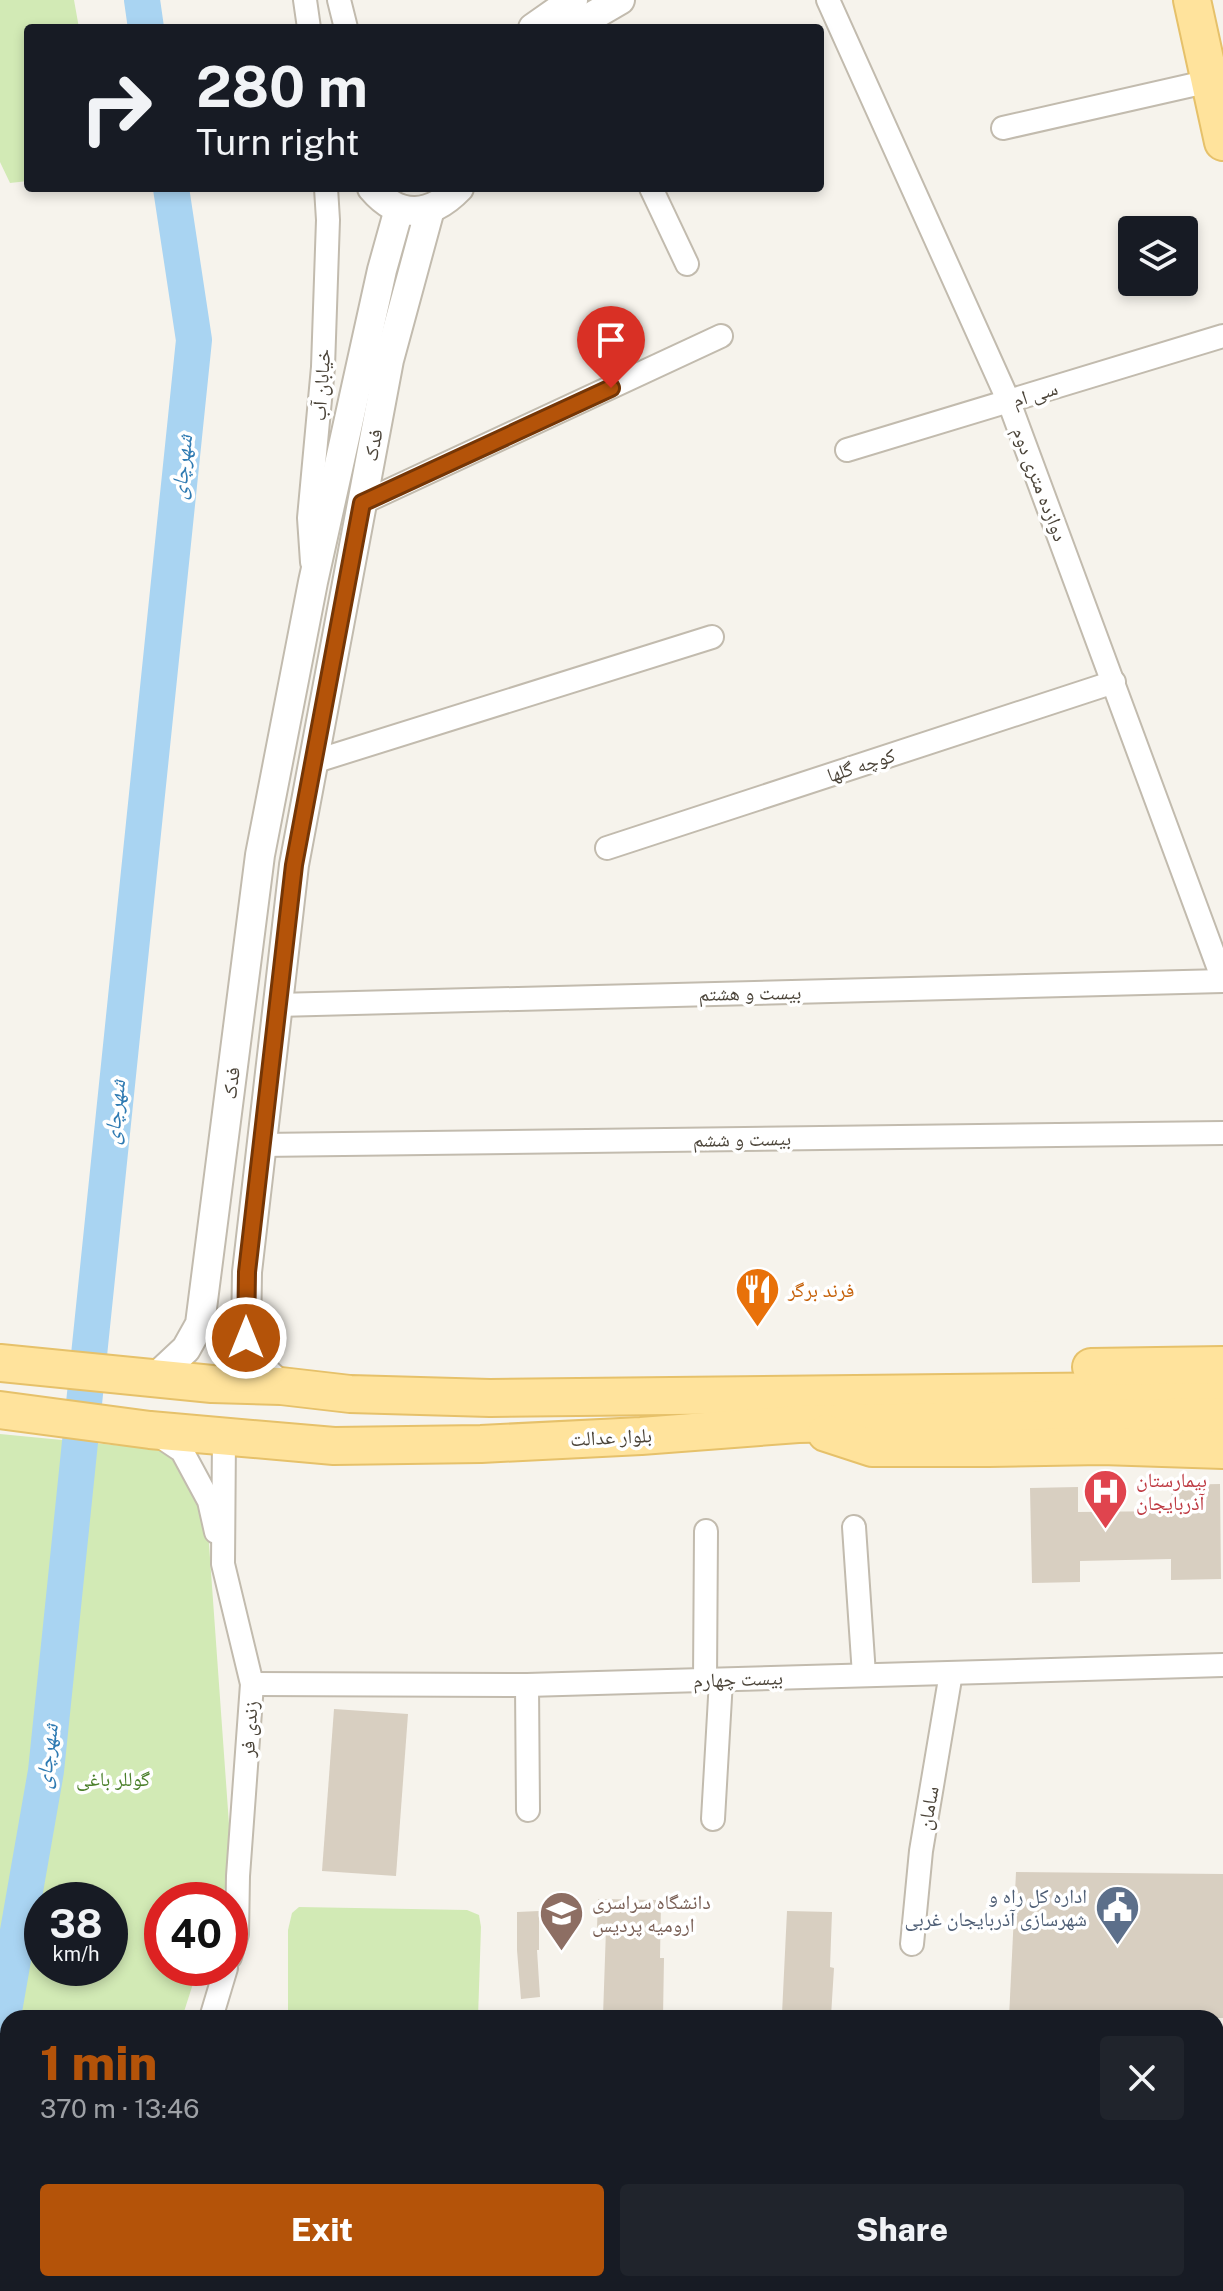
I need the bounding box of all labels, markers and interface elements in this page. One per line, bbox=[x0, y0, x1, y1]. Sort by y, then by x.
text: 280 m bbox=[196, 54, 368, 120]
icon: right bbox=[64, 56, 168, 160]
text: Turn right bbox=[196, 121, 359, 163]
map controls bbox=[1118, 216, 1198, 296]
button: layers bbox=[1118, 216, 1198, 296]
pin bbox=[577, 306, 645, 388]
icon: arrive bbox=[589, 318, 633, 362]
street label: خیابان آب bbox=[307, 348, 336, 422]
street label: سی ام bbox=[1009, 376, 1061, 414]
street label: دوازده متری دوم bbox=[1005, 423, 1073, 545]
street label: فدک bbox=[358, 427, 388, 463]
water label: شهرچای bbox=[165, 432, 198, 501]
street label: کوچه گلها bbox=[824, 743, 898, 787]
street label: بیست و هشتم bbox=[699, 980, 802, 1008]
street label: فدک bbox=[217, 1065, 245, 1101]
water label: شهرچای bbox=[98, 1077, 131, 1146]
street label: بیست و ششم bbox=[693, 1126, 791, 1154]
restaurant icon: فرند برگر bbox=[733, 1266, 781, 1329]
place label: فرند برگر bbox=[787, 1278, 854, 1302]
position arrow bbox=[204, 1296, 288, 1380]
street label: بلوار عدالت bbox=[569, 1423, 653, 1451]
hospital icon: بیمارستان آذربایجان bbox=[1081, 1467, 1129, 1530]
place label: بیمارستان آذربایجان bbox=[1136, 1468, 1207, 1515]
street label: بیست چهارم bbox=[693, 1665, 783, 1695]
street label: زندی فر bbox=[235, 1700, 263, 1759]
water label: شهرچای bbox=[29, 1721, 64, 1790]
park label: گوللر باغی bbox=[76, 1767, 150, 1791]
street label: سامان bbox=[912, 1784, 944, 1832]
speed limit sign: 40 bbox=[144, 1882, 248, 1986]
public building icon: اداره کل راه و شهرسازی آذربایجان غربی bbox=[1094, 1883, 1142, 1946]
place label: اداره کل راه و شهرسازی آذربایجان غربی bbox=[904, 1884, 1087, 1931]
school or university icon: دانشگاه سراسری ارومیه پردیس bbox=[537, 1890, 585, 1953]
place label: دانشگاه سراسری ارومیه پردیس bbox=[592, 1890, 711, 1937]
text: 38 bbox=[49, 1900, 103, 1947]
text: km/h bbox=[52, 1942, 100, 1966]
text: 1 min bbox=[40, 2034, 157, 2091]
button: close bbox=[1100, 2036, 1184, 2120]
text: 370 m · 13:46 bbox=[40, 2093, 199, 2124]
button: Exit bbox=[40, 2184, 604, 2276]
button: Share bbox=[620, 2184, 1184, 2276]

